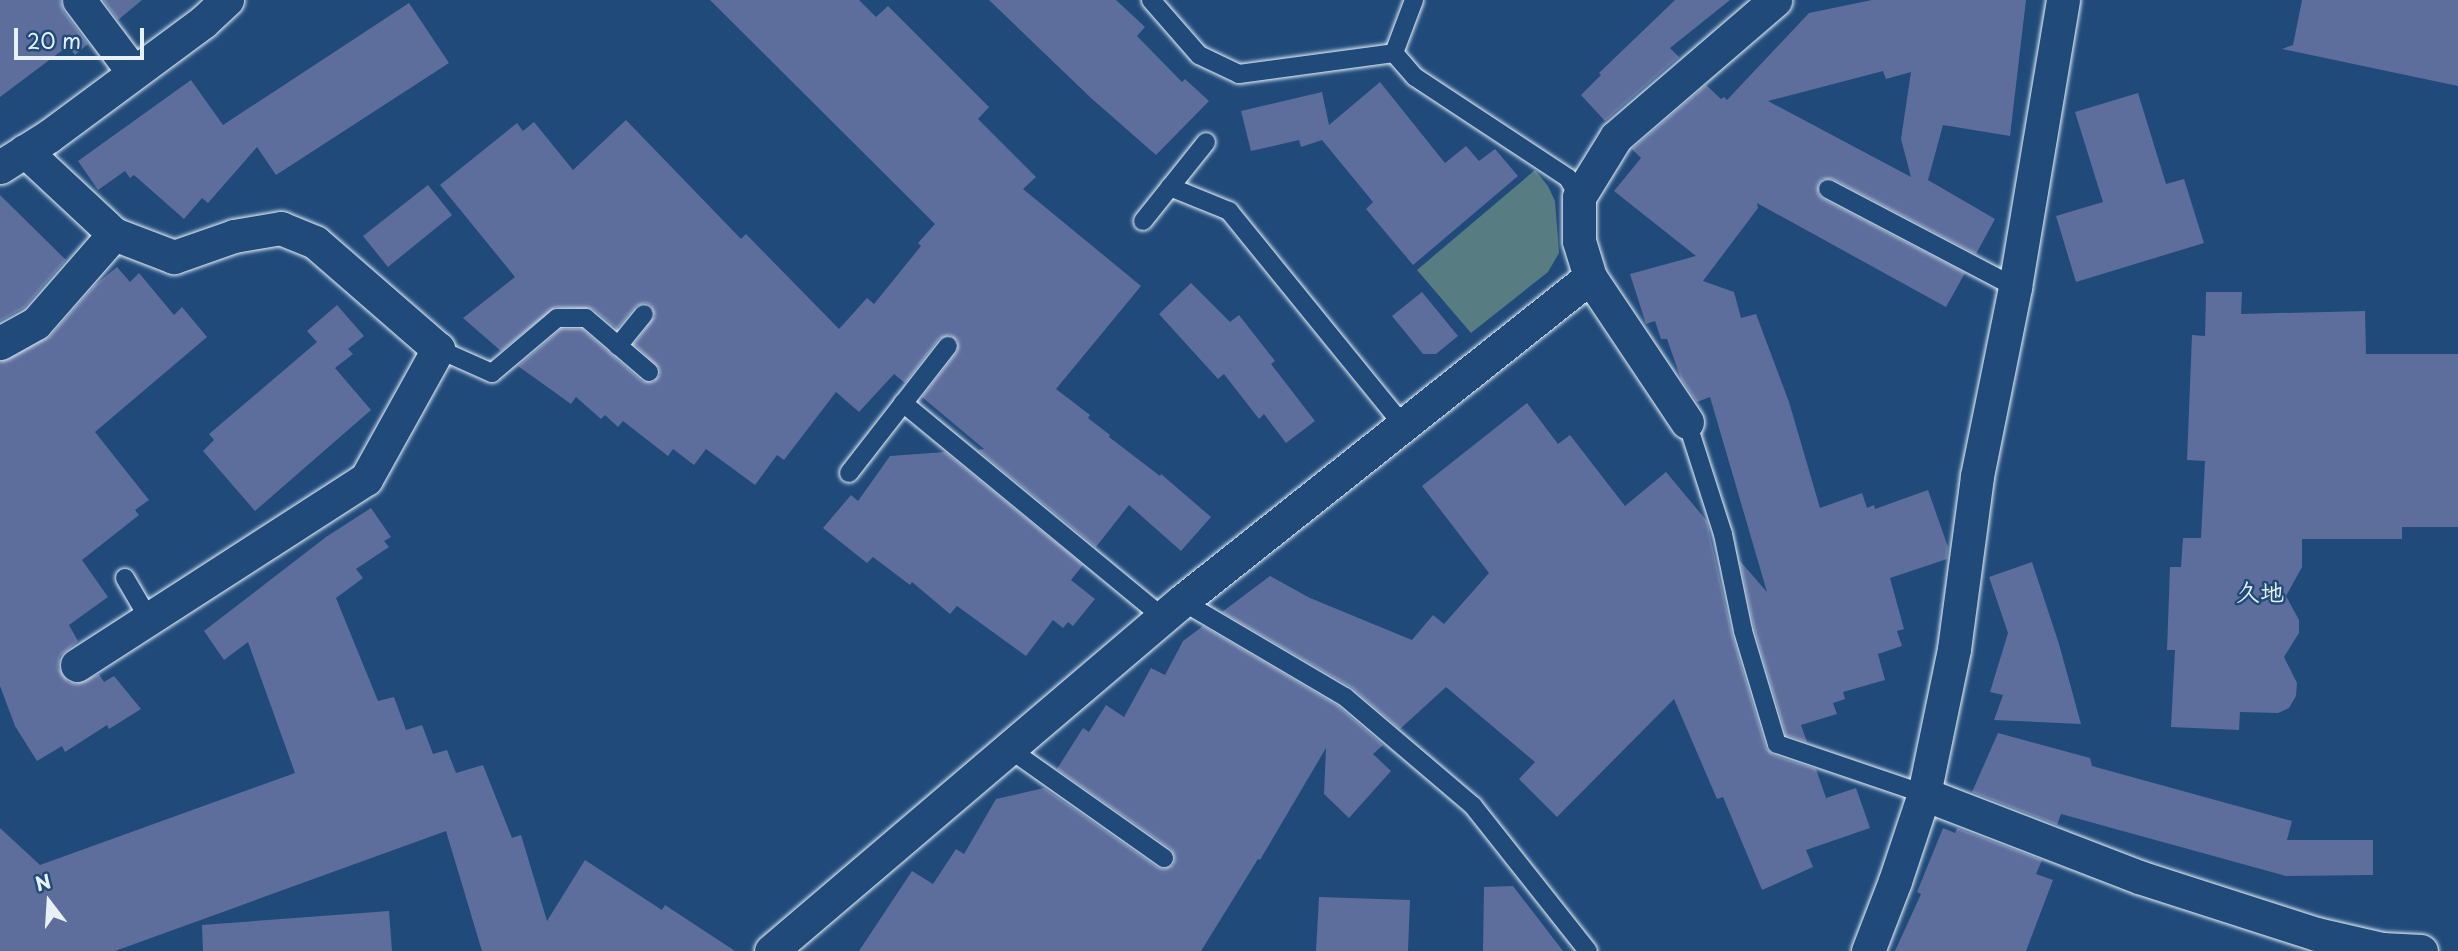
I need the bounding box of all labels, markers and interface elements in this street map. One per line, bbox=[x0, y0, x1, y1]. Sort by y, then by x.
scale bar bbox=[18, 14, 147, 58]
text: 20 m bbox=[27, 24, 81, 56]
district label: 久地 bbox=[2236, 578, 2284, 606]
text: N bbox=[32, 866, 54, 898]
north arrow bbox=[14, 867, 84, 937]

